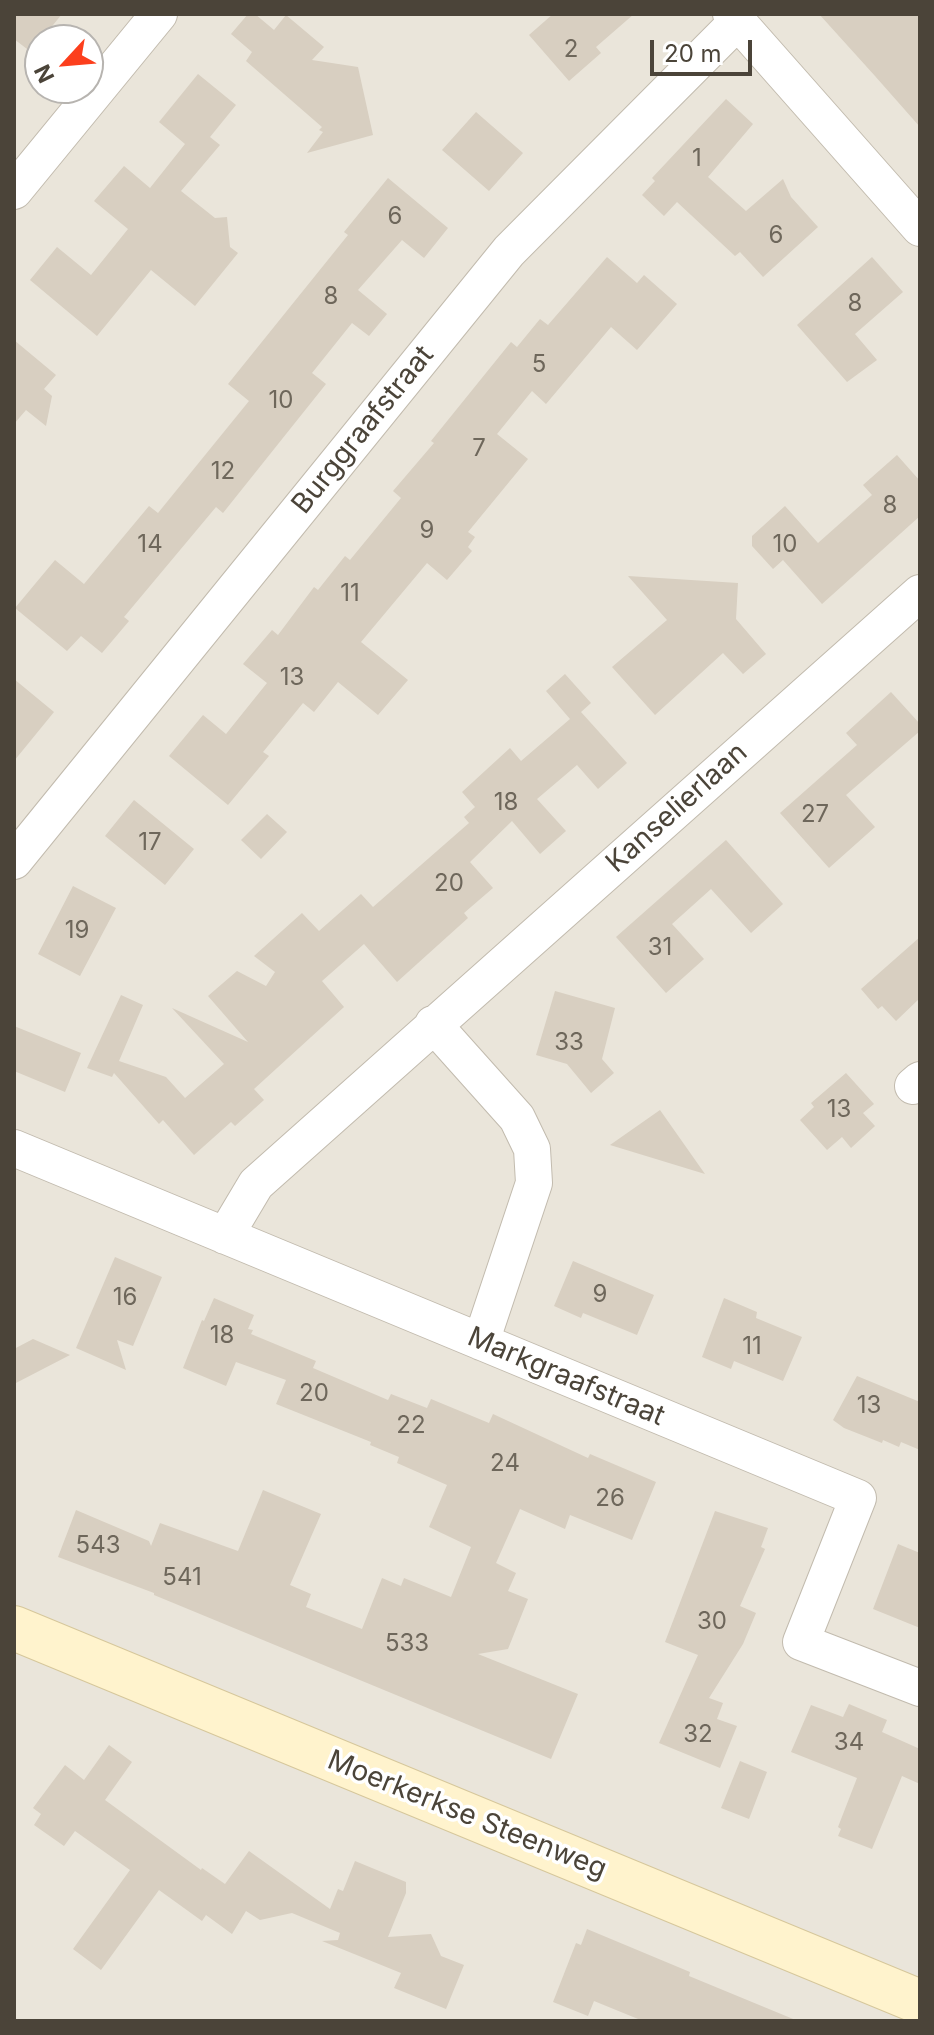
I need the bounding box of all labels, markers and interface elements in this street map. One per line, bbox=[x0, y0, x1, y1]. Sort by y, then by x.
north arrow bbox=[24, 24, 104, 104]
scale bar bbox=[654, 24, 756, 74]
house number: 2 bbox=[564, 36, 578, 64]
text: 20 m bbox=[664, 39, 722, 68]
text: N bbox=[29, 60, 60, 87]
house number: 1 bbox=[692, 145, 702, 173]
house number: 6 bbox=[388, 203, 402, 231]
house number: 6 bbox=[769, 222, 783, 250]
house number: 8 bbox=[324, 283, 338, 311]
house number: 8 bbox=[848, 290, 862, 318]
street label: Burggraafstraat bbox=[285, 339, 441, 521]
house number: 5 bbox=[532, 351, 546, 379]
house number: 10 bbox=[269, 387, 293, 415]
house number: 7 bbox=[472, 435, 486, 463]
house number: 12 bbox=[211, 458, 235, 486]
house number: 8 bbox=[883, 492, 897, 520]
house number: 9 bbox=[420, 517, 434, 545]
house number: 14 bbox=[137, 531, 163, 559]
house number: 10 bbox=[773, 531, 797, 559]
house number: 11 bbox=[340, 580, 360, 608]
house number: 13 bbox=[280, 664, 304, 692]
street label: Kanselierlaan bbox=[600, 736, 754, 880]
house number: 18 bbox=[494, 789, 518, 817]
house number: 27 bbox=[801, 801, 829, 829]
house number: 17 bbox=[138, 829, 162, 857]
house number: 20 bbox=[434, 870, 464, 898]
house number: 19 bbox=[65, 917, 89, 945]
house number: 31 bbox=[648, 934, 672, 962]
house number: 33 bbox=[554, 1029, 584, 1057]
house number: 13 bbox=[827, 1096, 851, 1124]
house number: 9 bbox=[593, 1281, 607, 1309]
house number: 16 bbox=[113, 1284, 137, 1312]
street label: Markgraafstraat bbox=[462, 1320, 670, 1434]
house number: 18 bbox=[210, 1322, 234, 1350]
house number: 11 bbox=[742, 1333, 762, 1361]
house number: 20 bbox=[299, 1380, 329, 1408]
house number: 13 bbox=[857, 1392, 881, 1420]
house number: 22 bbox=[396, 1412, 426, 1440]
house number: 24 bbox=[490, 1450, 520, 1478]
house number: 26 bbox=[595, 1485, 625, 1513]
house number: 543 bbox=[76, 1532, 120, 1560]
house number: 541 bbox=[162, 1564, 202, 1592]
house number: 30 bbox=[697, 1608, 727, 1636]
house number: 533 bbox=[385, 1630, 429, 1658]
house number: 32 bbox=[683, 1721, 713, 1749]
house number: 34 bbox=[834, 1729, 864, 1757]
street label: Moerkerkse Steenweg bbox=[323, 1744, 611, 1886]

